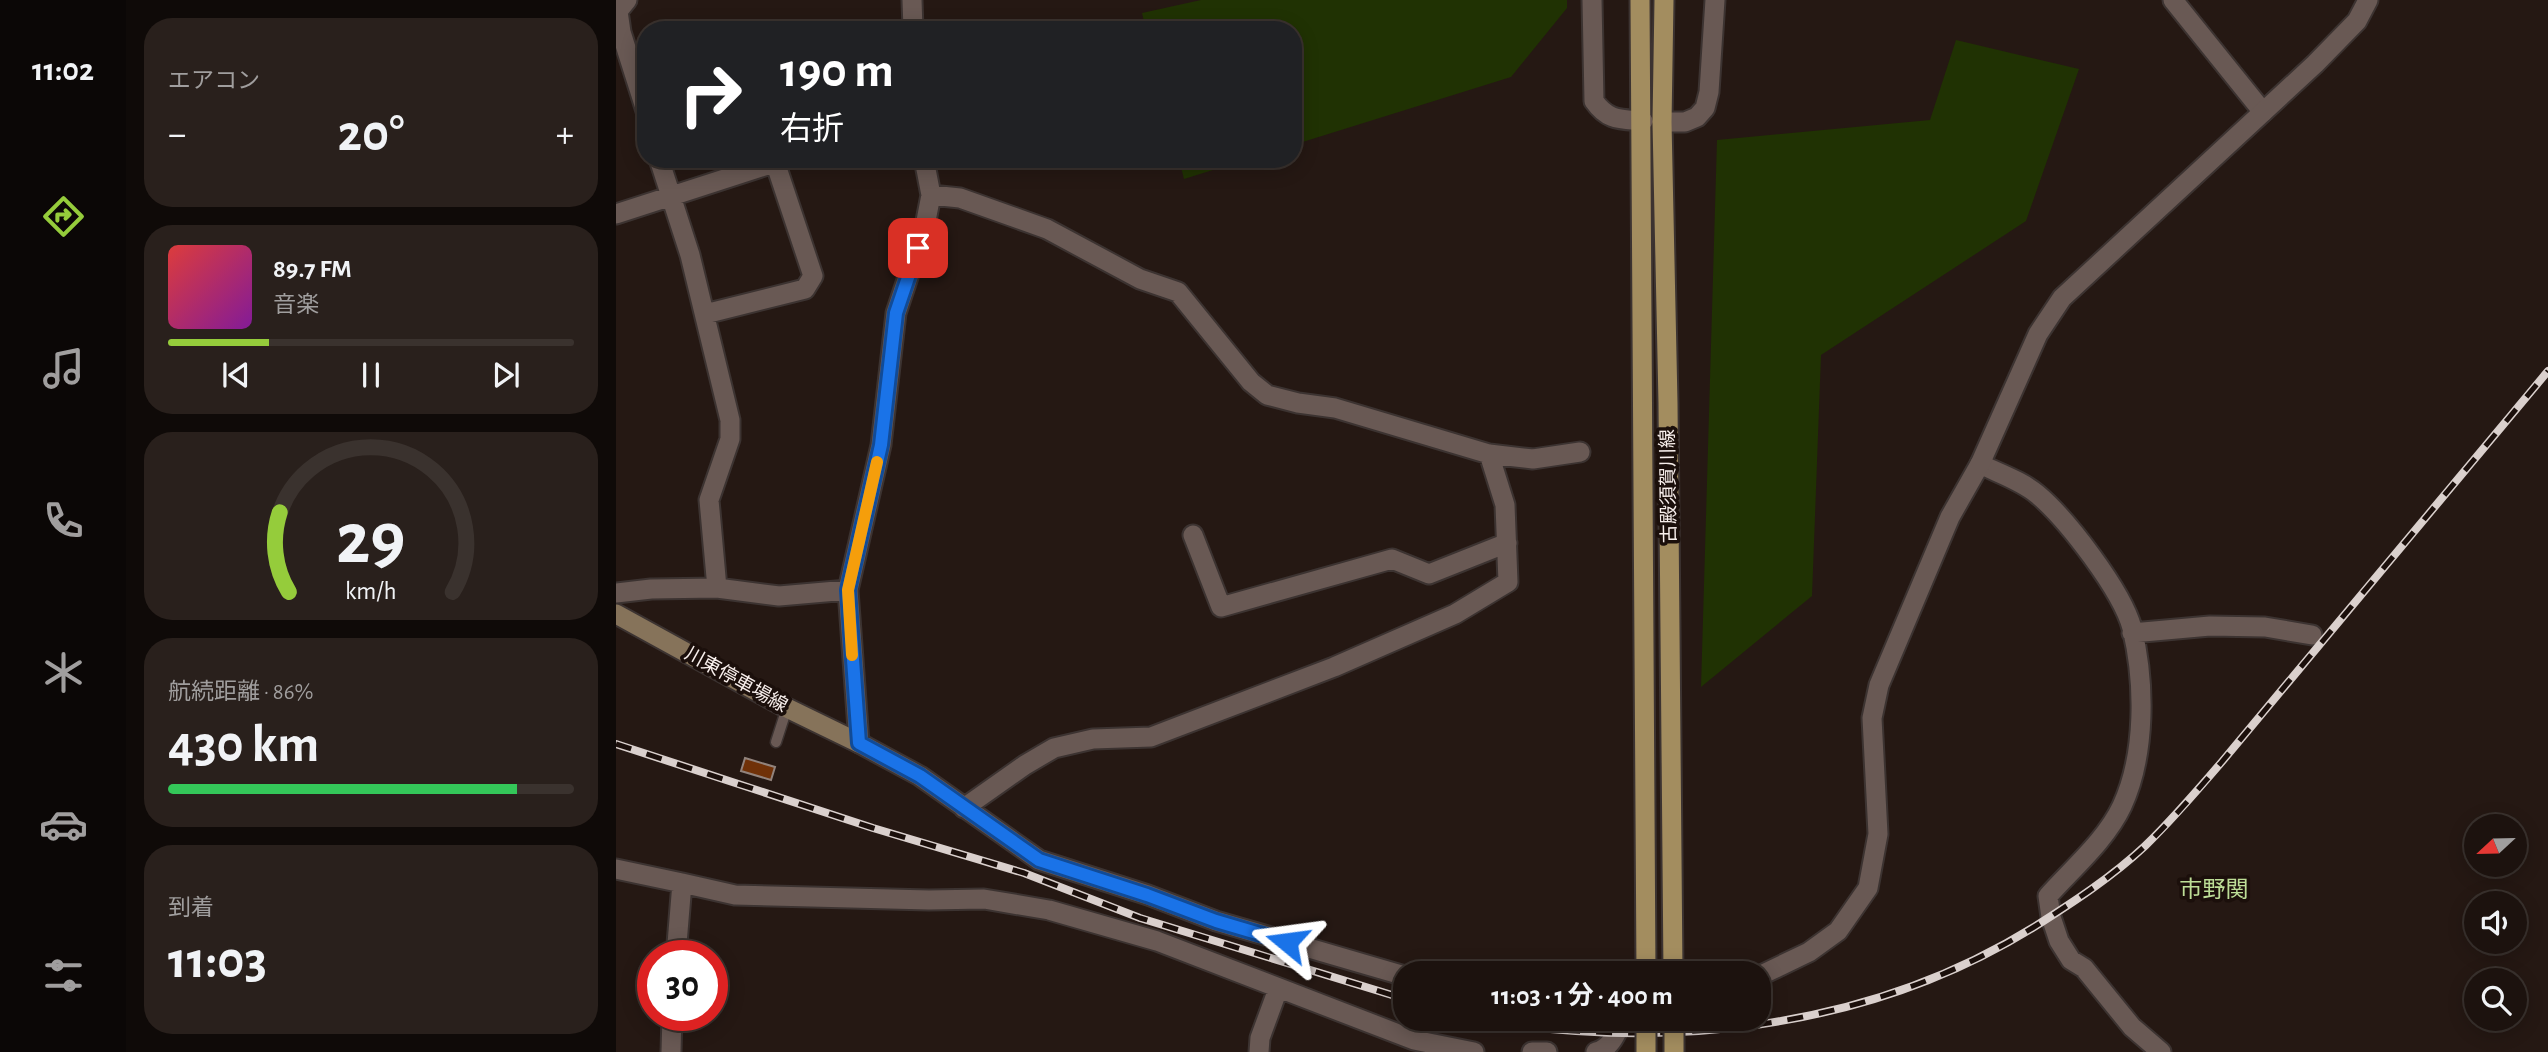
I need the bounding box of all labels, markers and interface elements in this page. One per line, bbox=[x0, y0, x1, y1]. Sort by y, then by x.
text: 190 m bbox=[780, 47, 894, 96]
icon: right bbox=[665, 49, 756, 140]
text: 11:02 bbox=[32, 54, 94, 86]
text: エアコン bbox=[168, 70, 260, 93]
text: 20° bbox=[338, 108, 404, 160]
text: 右折 bbox=[780, 113, 844, 145]
text: − bbox=[168, 116, 186, 154]
text: + bbox=[556, 116, 574, 154]
icon: directions bbox=[39, 192, 88, 241]
pin bbox=[888, 218, 948, 278]
icon: arrive bbox=[899, 229, 937, 267]
text: 89.7 FM bbox=[273, 256, 352, 282]
text: 音楽 bbox=[273, 294, 319, 317]
icon: music bbox=[39, 344, 88, 393]
icon: previous bbox=[217, 356, 255, 394]
icon: pause bbox=[352, 356, 390, 394]
icon: next bbox=[487, 356, 525, 394]
street label: 古殿須賀川線 bbox=[1657, 429, 1679, 543]
icon: phone bbox=[39, 496, 88, 545]
text: 29 bbox=[336, 504, 406, 577]
text: km/h bbox=[345, 579, 397, 604]
street label: 川東停車場線 bbox=[682, 643, 791, 716]
icon: climate bbox=[39, 648, 88, 697]
text: 航続距離 · 86% bbox=[168, 681, 314, 704]
text: 430 km bbox=[168, 719, 319, 771]
icon: car bbox=[39, 800, 88, 849]
north arrow bbox=[2464, 814, 2527, 877]
map controls bbox=[2464, 814, 2527, 1031]
district label: 市野関 bbox=[2180, 877, 2249, 902]
button: sound bbox=[2464, 891, 2527, 954]
text: 到着 bbox=[168, 897, 214, 920]
position arrow bbox=[1250, 905, 1324, 979]
text: 11:03 bbox=[168, 935, 267, 987]
speed limit sign: 30 bbox=[637, 940, 728, 1031]
icon: filters bbox=[39, 951, 88, 1000]
button: search bbox=[2464, 968, 2527, 1031]
text: 11:03 · 1 分 · 400 m bbox=[1491, 983, 1673, 1009]

